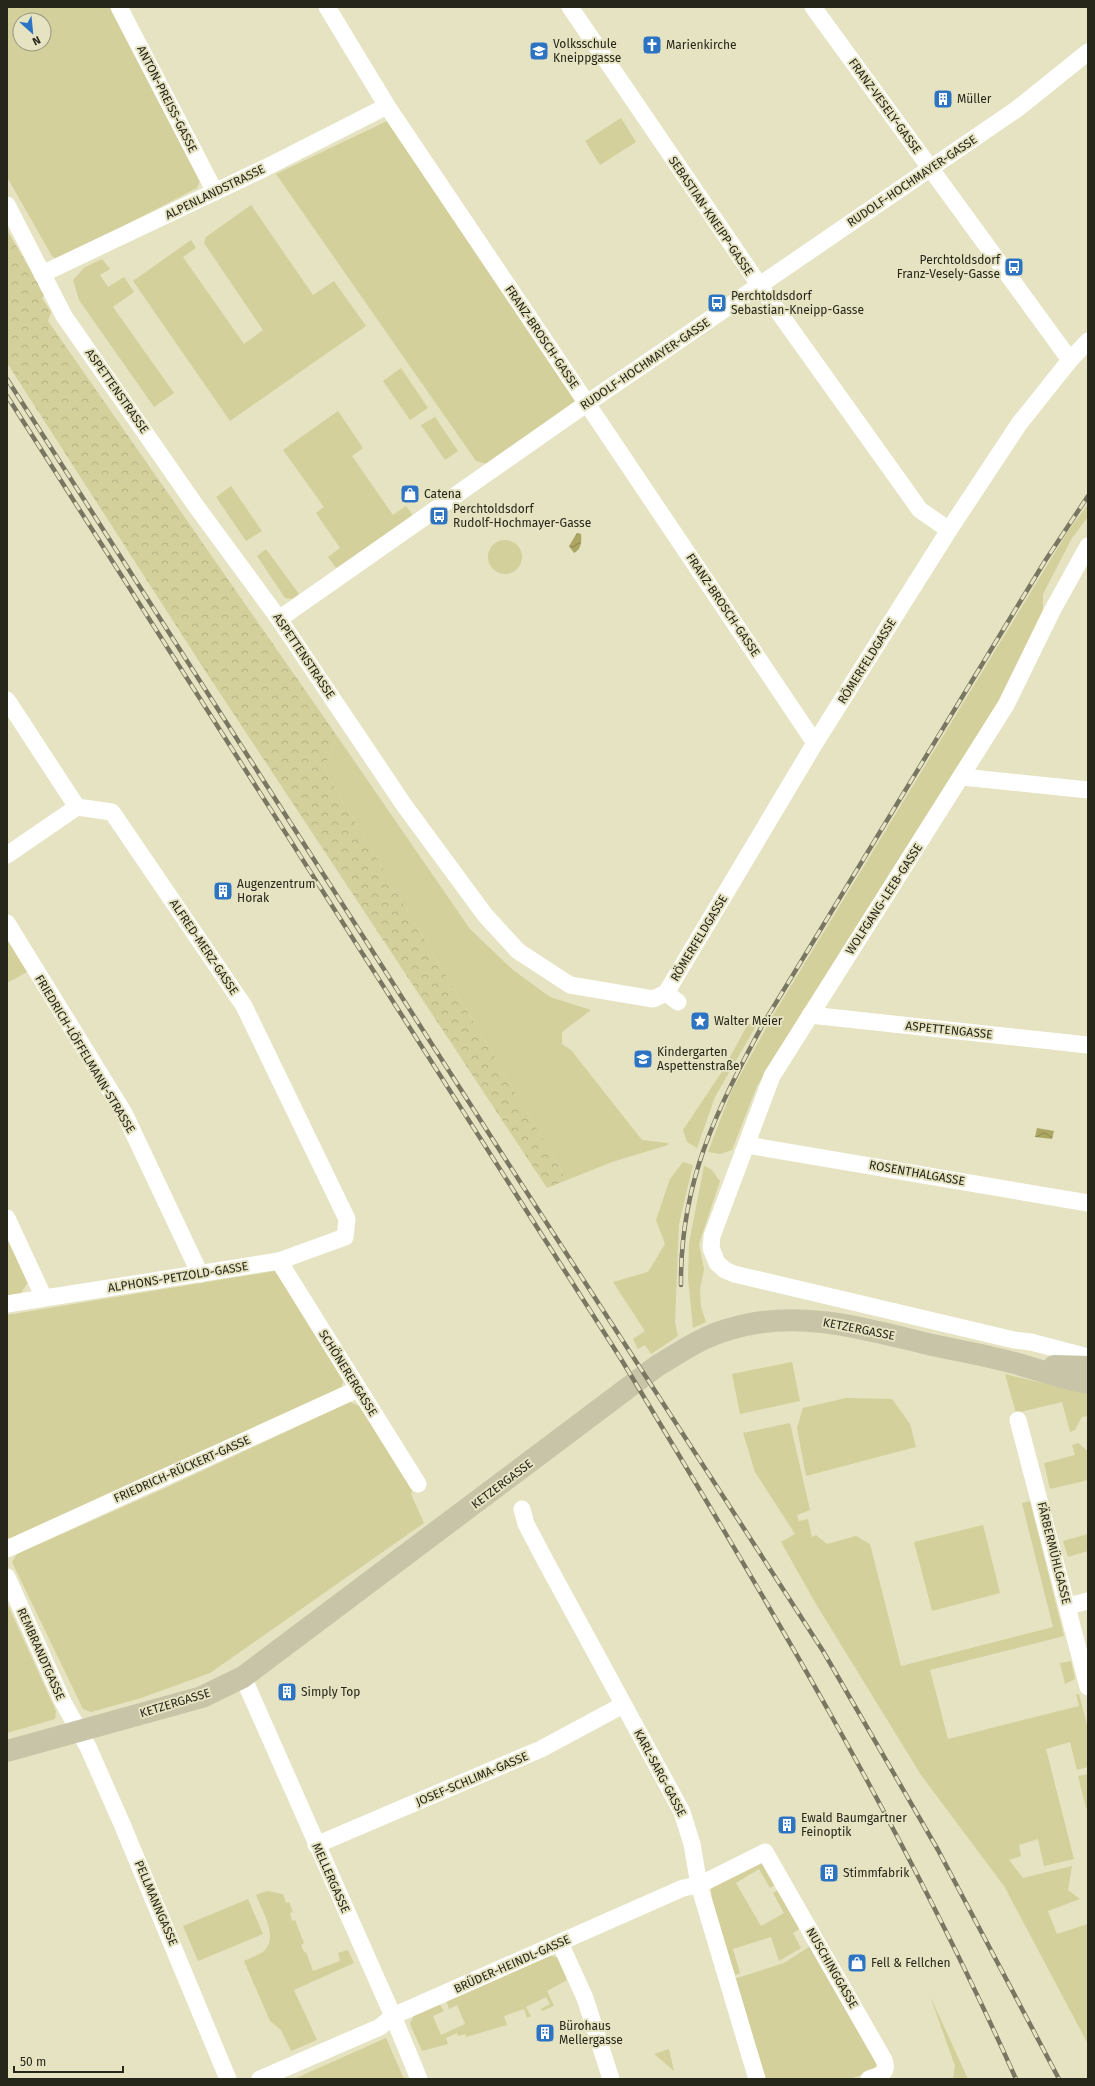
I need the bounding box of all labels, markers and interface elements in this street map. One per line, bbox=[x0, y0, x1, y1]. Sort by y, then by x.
north arrow bbox=[12, 12, 52, 52]
text: N bbox=[30, 33, 43, 48]
church icon: Marienkirche bbox=[641, 34, 663, 56]
place label: Volksschule Kneippgasse bbox=[553, 37, 621, 65]
place label: Marienkirche bbox=[666, 38, 737, 52]
school or university icon: Volksschule Kneippgasse bbox=[528, 40, 550, 62]
street label: ANTON-PREISS-GASSE bbox=[134, 43, 200, 155]
street label: FRANZ-VESELY-GASSE bbox=[846, 56, 924, 156]
building icon: Müller bbox=[932, 88, 954, 110]
place label: Müller bbox=[957, 92, 992, 106]
street label: RUDOLF-HOCHMAYER-GASSE bbox=[845, 132, 979, 230]
street label: SEBASTIAN-KNEIPP-GASSE bbox=[666, 154, 756, 278]
street label: ALPENLANDSTRASSE bbox=[163, 162, 267, 222]
place label: Perchtoldsdorf Franz-Vesely-Gasse bbox=[897, 253, 1001, 281]
bus stop icon: Perchtoldsdorf Franz-Vesely-Gasse bbox=[1003, 256, 1025, 278]
street label: FRANZ-BROSCH-GASSE bbox=[502, 283, 582, 391]
place label: Perchtoldsdorf Sebastian-Kneipp-Gasse bbox=[731, 289, 864, 317]
bus stop icon: Perchtoldsdorf Sebastian-Kneipp-Gasse bbox=[706, 292, 728, 314]
street label: RUDOLF-HOCHMAYER-GASSE bbox=[578, 315, 712, 413]
street label: ASPETTENSTRASSE bbox=[83, 346, 151, 436]
shop icon: Catena bbox=[399, 483, 421, 505]
place label: Catena bbox=[424, 487, 461, 501]
place label: Perchtoldsdorf Rudolf-Hochmayer-Gasse bbox=[453, 502, 591, 530]
bus stop icon: Perchtoldsdorf Rudolf-Hochmayer-Gasse bbox=[428, 505, 450, 527]
street label: FRANZ-BROSCH-GASSE bbox=[683, 551, 763, 659]
street label: ASPETTENSTRASSE bbox=[270, 611, 338, 701]
street label: RÖMERFELDGASSE bbox=[833, 615, 899, 706]
street label: WOLFGANG-LEEB-GASSE bbox=[843, 841, 925, 957]
place label: Augenzentrum Horak bbox=[237, 877, 315, 905]
building icon: Augenzentrum Horak bbox=[212, 880, 234, 902]
street label: RÖMERFELDGASSE bbox=[666, 891, 730, 984]
street label: ALFRED-MERZ-GASSE bbox=[167, 897, 241, 997]
street label: FRIEDRICH-LÖFFELMANN-STRASSE bbox=[32, 971, 140, 1136]
place icon: Walter Meier bbox=[689, 1010, 711, 1032]
place label: Walter Meier bbox=[714, 1014, 783, 1028]
street label: ASPETTENGASSE bbox=[905, 1018, 993, 1042]
place label: Kindergarten Aspettenstraße bbox=[657, 1045, 740, 1073]
school or university icon: Kindergarten Aspettenstraße bbox=[632, 1048, 654, 1070]
street label: ROSENTHALGASSE bbox=[868, 1158, 966, 1188]
street label: ALPHONS-PETZOLD-GASSE bbox=[107, 1259, 249, 1295]
street label: KETZERGASSE bbox=[822, 1315, 896, 1343]
street label: SCHÖNERERGASSE bbox=[316, 1326, 382, 1419]
street label: FRIEDRICH-RÜCKERT-GASSE bbox=[111, 1431, 252, 1505]
street label: KETZERGASSE bbox=[469, 1456, 535, 1512]
street label: FÄRBERMÜHLGASSE bbox=[1034, 1500, 1075, 1606]
street label: REMBRANDTGASSE bbox=[14, 1606, 68, 1702]
building icon: Simply Top bbox=[276, 1681, 298, 1703]
place label: Simply Top bbox=[301, 1685, 361, 1699]
street label: KETZERGASSE bbox=[138, 1686, 212, 1720]
street label: KARL-SARG-GASSE bbox=[631, 1727, 689, 1819]
street label: JOSEF-SCHLIMA-GASSE bbox=[414, 1749, 530, 1809]
place label: Ewald Baumgartner Feinoptik bbox=[801, 1811, 907, 1839]
building icon: Ewald Baumgartner Feinoptik bbox=[776, 1814, 798, 1836]
street label: MELLERGASSE bbox=[309, 1841, 353, 1915]
street label: PELLMANNGASSE bbox=[132, 1858, 180, 1948]
building icon: Stimmfabrik bbox=[818, 1862, 840, 1884]
place label: Stimmfabrik bbox=[843, 1866, 910, 1880]
street label: NUSCHINGGASSE bbox=[803, 1925, 861, 2011]
street label: BRÜDER-HEINDL-GASSE bbox=[451, 1930, 572, 1996]
shop icon: Fell & Fellchen bbox=[846, 1952, 868, 1974]
place label: Fell & Fellchen bbox=[871, 1956, 950, 1970]
place label: Bürohaus Mellergasse bbox=[559, 2019, 623, 2047]
building icon: Bürohaus Mellergasse bbox=[534, 2022, 556, 2044]
scale bar bbox=[14, 2048, 123, 2074]
text: 50 m bbox=[20, 2055, 46, 2069]

